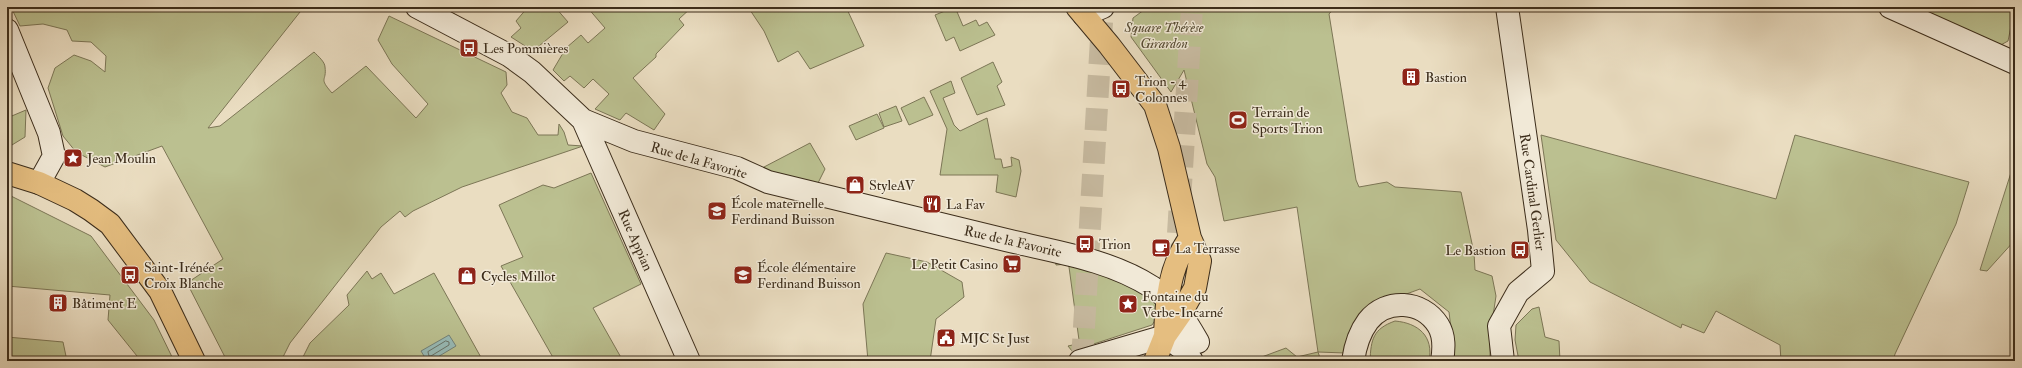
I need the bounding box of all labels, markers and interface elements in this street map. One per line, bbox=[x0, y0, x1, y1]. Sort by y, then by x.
park label: Square Thérèse Girardon bbox=[1124, 19, 1204, 52]
bus stop icon: Les Pommières bbox=[458, 37, 480, 59]
place label: Les Pommières bbox=[483, 40, 569, 57]
building icon: Bastion bbox=[1400, 66, 1422, 88]
place label: Bastion bbox=[1425, 69, 1467, 86]
place label: Trion - 4 Colonnes bbox=[1135, 73, 1188, 106]
bus stop icon: Trion - 4 Colonnes bbox=[1110, 78, 1132, 100]
place label: Terrain de Sports Trion bbox=[1252, 104, 1323, 138]
sports icon: Terrain de Sports Trion bbox=[1227, 109, 1249, 131]
street label: Rue Cardinal Gerlier bbox=[1516, 132, 1549, 253]
street label: Rue de la Favorite bbox=[649, 139, 749, 182]
place icon: Jean Moulin bbox=[62, 147, 84, 169]
place label: Jean Moulin bbox=[86, 150, 156, 167]
shop icon: StyleAV bbox=[844, 174, 866, 196]
place label: StyleAV bbox=[869, 177, 916, 195]
restaurant icon: La Fav bbox=[921, 193, 943, 215]
place label: École maternelle Ferdinand Buisson bbox=[731, 195, 835, 228]
place label: La Fav bbox=[946, 196, 986, 213]
school or university icon: École maternelle Ferdinand Buisson bbox=[706, 200, 728, 222]
street label: Rue Appian bbox=[614, 207, 657, 274]
street label: Rue de la Favorite bbox=[962, 222, 1064, 261]
bus stop icon: Trion bbox=[1074, 233, 1096, 255]
place label: Trion bbox=[1099, 236, 1131, 253]
cafe icon: La Terrasse bbox=[1150, 237, 1172, 259]
bus stop icon: Le Bastion bbox=[1509, 239, 1531, 261]
place label: La Terrasse bbox=[1175, 240, 1240, 257]
place label: Le Bastion bbox=[1445, 242, 1506, 259]
supermarket icon: Le Petit Casino bbox=[1001, 253, 1023, 275]
place label: Le Petit Casino bbox=[911, 256, 998, 273]
place label: Saint-Irénée - Croix Blanche bbox=[144, 259, 223, 292]
place label: École élémentaire Ferdinand Buisson bbox=[757, 259, 861, 292]
bus stop icon: Saint-Irénée - Croix Blanche bbox=[119, 264, 141, 286]
school or university icon: École élémentaire Ferdinand Buisson bbox=[732, 264, 754, 286]
shop icon: Cycles Millot bbox=[456, 265, 478, 287]
place label: Cycles Millot bbox=[481, 268, 556, 286]
place label: Fontaine du Verbe-Incarné bbox=[1142, 288, 1223, 321]
building icon: Bâtiment E bbox=[47, 292, 69, 314]
place icon: Fontaine du Verbe-Incarné bbox=[1117, 293, 1139, 315]
place label: Bâtiment E bbox=[72, 295, 137, 312]
public building icon: MJC St Just bbox=[935, 327, 957, 349]
place label: MJC St Just bbox=[960, 330, 1030, 347]

